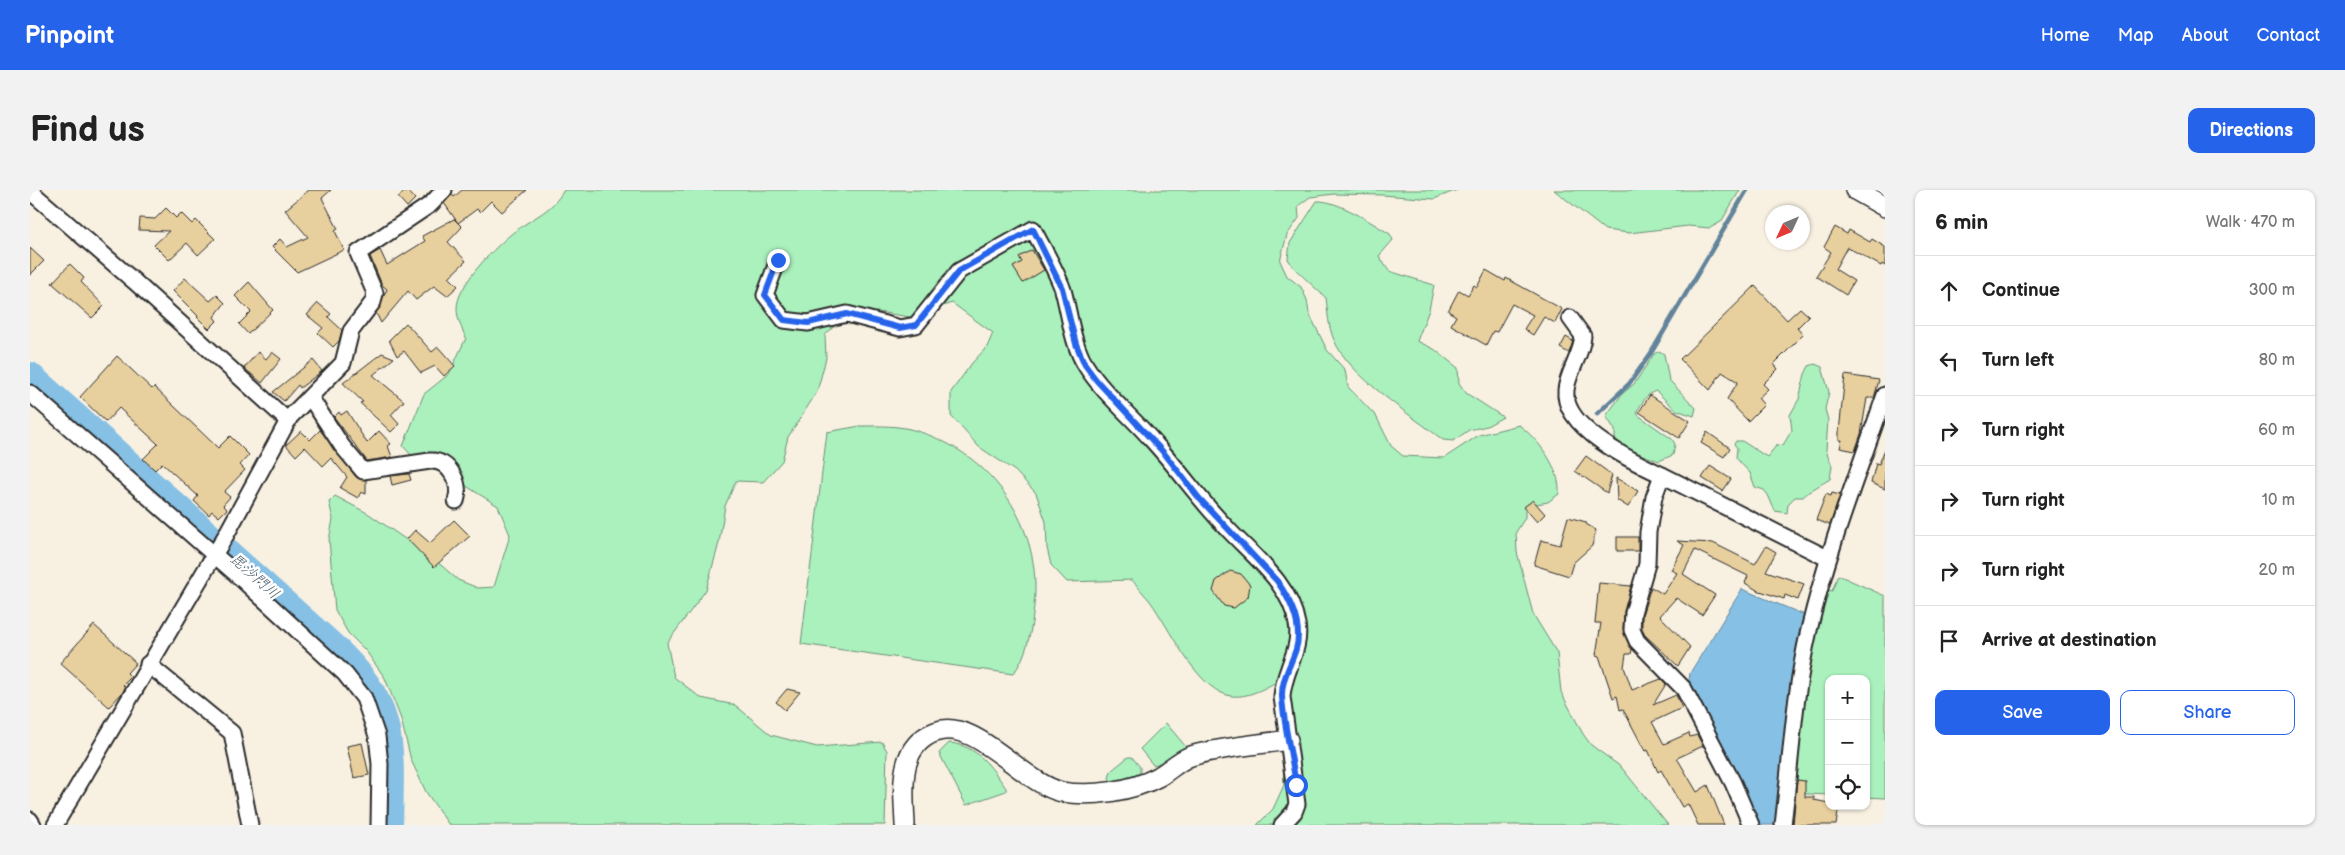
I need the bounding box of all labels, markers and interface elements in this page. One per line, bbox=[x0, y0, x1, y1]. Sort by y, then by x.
text: Pinpoint bbox=[25, 21, 114, 50]
text: Home bbox=[2041, 25, 2090, 46]
text: Map bbox=[2118, 25, 2154, 46]
text: About bbox=[2182, 25, 2229, 46]
text: Contact bbox=[2257, 25, 2320, 46]
button: Directions bbox=[2188, 108, 2315, 153]
text: Find us bbox=[30, 109, 145, 152]
north arrow bbox=[1765, 205, 1810, 250]
text: 6 min bbox=[1935, 210, 1988, 235]
text: Walk · 470 m bbox=[2206, 213, 2295, 232]
route end bbox=[767, 249, 790, 272]
icon: ahead bbox=[1935, 277, 1963, 305]
text: Continue bbox=[1982, 279, 2060, 302]
text: 300 m bbox=[2249, 281, 2295, 300]
icon: left bbox=[1935, 347, 1963, 375]
text: Turn left bbox=[1982, 349, 2054, 372]
text: 80 m bbox=[2259, 351, 2295, 370]
icon: right bbox=[1935, 417, 1963, 445]
text: Turn right bbox=[1982, 419, 2065, 442]
text: 60 m bbox=[2258, 421, 2295, 440]
icon: right bbox=[1935, 487, 1963, 515]
text: Turn right bbox=[1982, 489, 2065, 512]
text: 10 m bbox=[2262, 491, 2295, 510]
water label: 毘沙門川 bbox=[226, 549, 283, 604]
icon: right bbox=[1935, 557, 1963, 585]
text: Turn right bbox=[1982, 559, 2065, 582]
text: 20 m bbox=[2259, 561, 2295, 580]
icon: arrive bbox=[1935, 627, 1963, 655]
text: Arrive at destination bbox=[1982, 629, 2157, 652]
map controls bbox=[1825, 675, 1870, 810]
button: + bbox=[1825, 675, 1870, 720]
button: Save bbox=[1935, 690, 2110, 735]
button: Share bbox=[2120, 690, 2295, 735]
button: − bbox=[1825, 720, 1870, 765]
button: locate bbox=[1825, 765, 1870, 810]
route start bbox=[1285, 774, 1308, 797]

